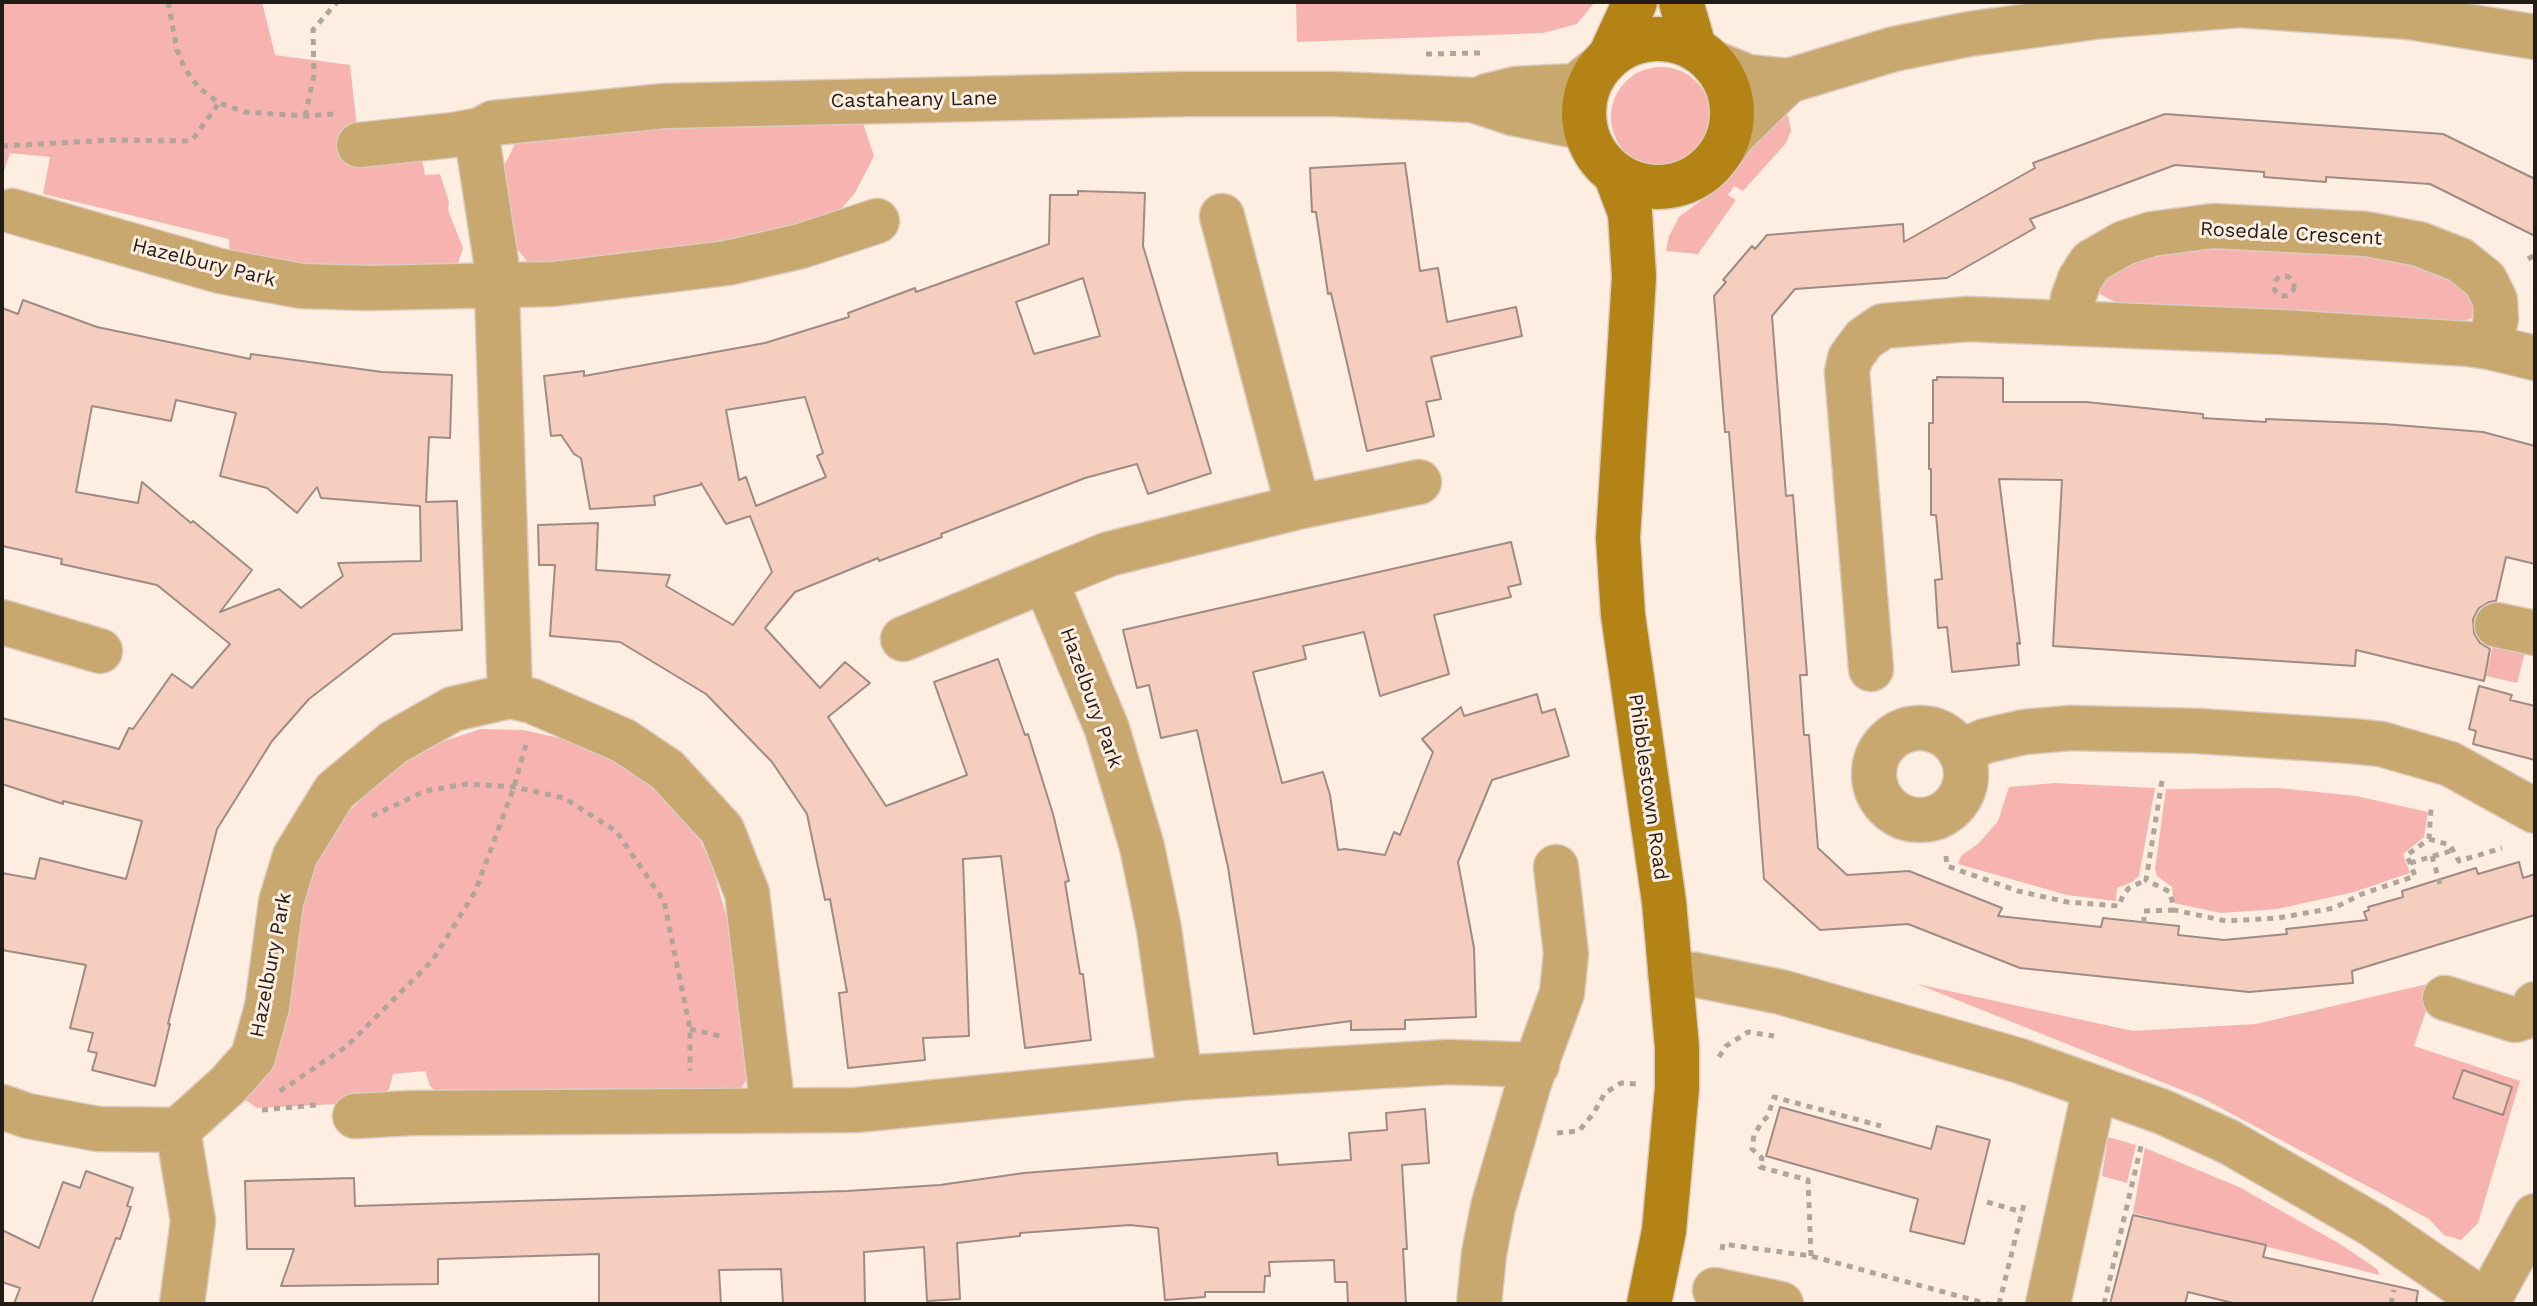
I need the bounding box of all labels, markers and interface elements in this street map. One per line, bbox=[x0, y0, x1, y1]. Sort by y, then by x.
street label: Castaheany Lane bbox=[830, 87, 998, 113]
street label: Rosedale Crescent bbox=[2199, 217, 2383, 251]
street label: Hazelbury Park bbox=[130, 234, 278, 292]
street label: Hazelbury Park bbox=[1055, 625, 1127, 771]
street label: Phibblestown Road bbox=[1623, 692, 1673, 882]
street label: Hazelbury Park bbox=[245, 890, 297, 1040]

